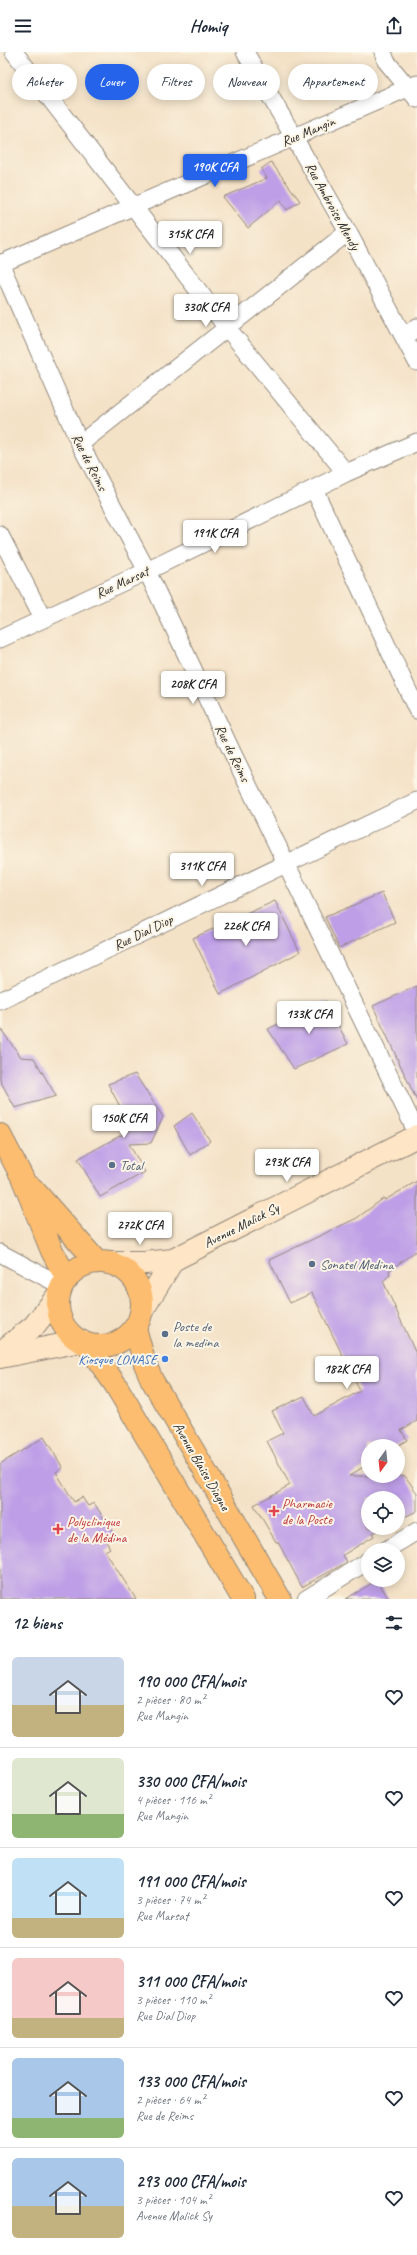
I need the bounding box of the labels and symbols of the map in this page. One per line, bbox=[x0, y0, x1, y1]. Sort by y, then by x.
street label: Rue Mangin bbox=[279, 112, 338, 150]
pin: 190K CFA bbox=[174, 154, 256, 188]
street label: Rue Ambroise Mendy bbox=[301, 159, 364, 254]
pin: 315K CFA bbox=[149, 221, 231, 255]
pin: 330K CFA bbox=[165, 294, 247, 328]
street label: Rue de Reims bbox=[68, 431, 112, 495]
pin: 191K CFA bbox=[174, 520, 256, 554]
street label: Rue Marsat bbox=[93, 562, 154, 602]
pin: 208K CFA bbox=[152, 671, 234, 705]
street label: Rue de Reims bbox=[211, 722, 254, 786]
pin: 311K CFA bbox=[161, 853, 243, 887]
street label: Rue Dial Diop bbox=[111, 911, 176, 954]
pin: 226K CFA bbox=[205, 913, 287, 947]
pin: 133K CFA bbox=[268, 1001, 350, 1035]
pin: 150K CFA bbox=[83, 1105, 165, 1139]
pin: 293K CFA bbox=[246, 1149, 328, 1183]
place label: Total bbox=[120, 1157, 145, 1174]
marker: Total bbox=[107, 1160, 117, 1170]
street label: Avenue Malick Sy bbox=[201, 1199, 283, 1252]
pin: 272K CFA bbox=[99, 1212, 181, 1246]
place label: Sonatel Medina bbox=[320, 1256, 395, 1273]
marker: Sonatel Medina bbox=[307, 1259, 317, 1269]
place label: Poste de la medina bbox=[173, 1318, 219, 1351]
marker: Poste de la medina bbox=[160, 1329, 170, 1339]
place label: Kiosque LONASE bbox=[78, 1351, 159, 1368]
marker: Kiosque LONASE bbox=[160, 1354, 170, 1364]
pin: 182K CFA bbox=[306, 1356, 388, 1390]
street label: Avenue Blaise Diagne bbox=[169, 1419, 234, 1515]
north arrow bbox=[361, 1439, 405, 1483]
place label: Pharmacie de la Poste bbox=[282, 1495, 333, 1528]
marker: Pharmacie de la Poste bbox=[269, 1506, 279, 1516]
place label: Polyclinique de la Médina bbox=[67, 1513, 128, 1546]
marker: Polyclinique de la Médina bbox=[52, 1523, 64, 1535]

